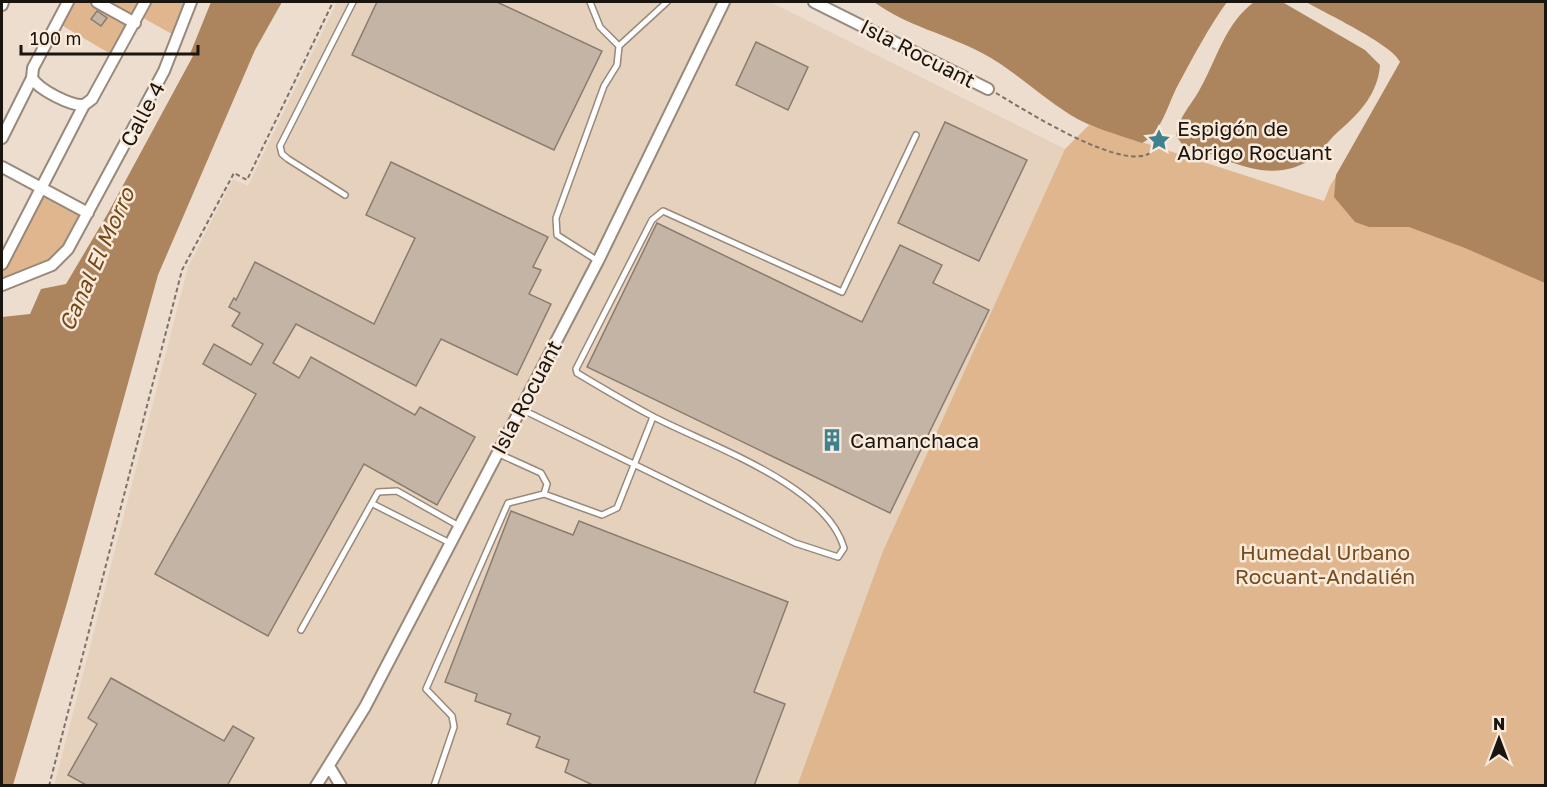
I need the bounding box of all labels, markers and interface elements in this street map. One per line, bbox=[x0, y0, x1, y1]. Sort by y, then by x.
street label: Isla Rocuant bbox=[856, 13, 980, 93]
scale bar bbox=[21, 18, 198, 56]
text: 100 m bbox=[30, 27, 81, 49]
street label: Calle 4 bbox=[114, 77, 170, 151]
place label: Espigón de Abrigo Rocuant bbox=[1177, 115, 1332, 165]
place icon: Espigón de Abrigo Rocuant bbox=[1146, 127, 1172, 153]
water label: Canal El Morro bbox=[52, 181, 140, 335]
street label: Isla Rocuant bbox=[485, 336, 567, 458]
building icon: Camanchaca bbox=[819, 427, 845, 453]
place label: Camanchaca bbox=[850, 427, 979, 453]
park label: Humedal Urbano Rocuant-Andalién bbox=[1235, 539, 1415, 589]
north arrow bbox=[1469, 709, 1529, 769]
text: N bbox=[1493, 714, 1505, 734]

